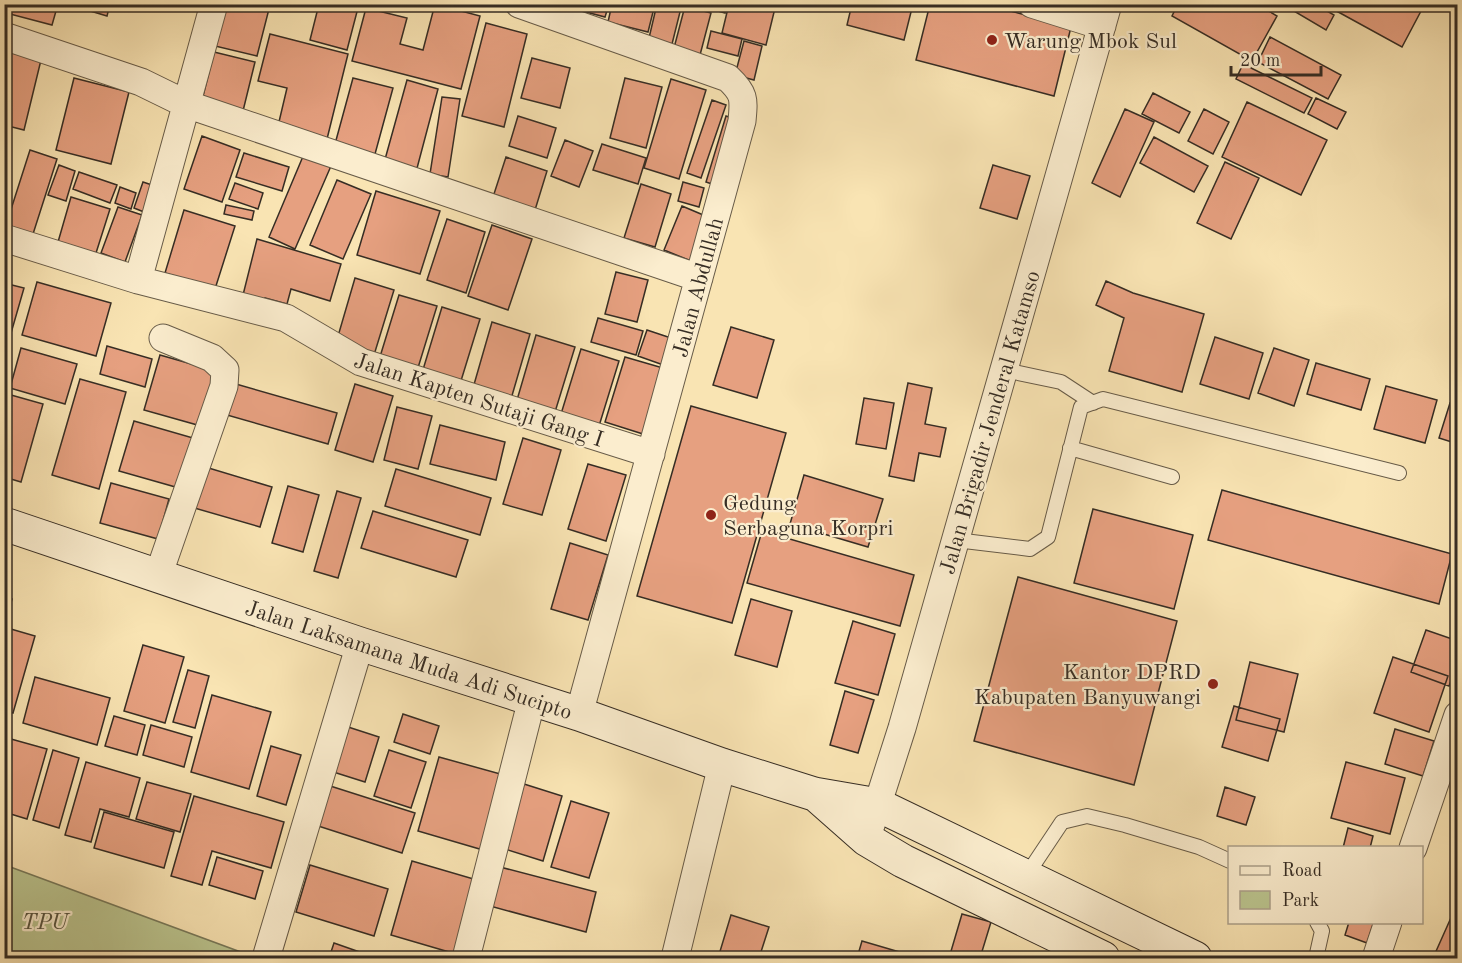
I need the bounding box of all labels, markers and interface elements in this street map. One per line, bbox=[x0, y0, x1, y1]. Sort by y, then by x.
place label: Warung Mbok Sul bbox=[1004, 31, 1177, 53]
marker: Warung Mbok Sul bbox=[985, 33, 999, 47]
scale bar bbox=[1231, 39, 1321, 77]
text: 20 m bbox=[1240, 52, 1280, 70]
street label: Jalan Abdullah bbox=[670, 215, 728, 360]
street label: Jalan Brigadir Jenderal Katamso bbox=[937, 268, 1045, 577]
street label: Jalan Kapten Sutaji Gang I bbox=[351, 350, 606, 452]
place label: Gedung Serbaguna Korpri bbox=[723, 493, 893, 540]
marker: Gedung Serbaguna Korpri bbox=[704, 508, 718, 522]
street label: Jalan Laksamana Muda Adi Sucipto bbox=[242, 598, 575, 724]
place label: Kantor DPRD Kabupaten Banyuwangi bbox=[974, 662, 1201, 709]
marker: Kantor DPRD Kabupaten Banyuwangi bbox=[1206, 677, 1220, 691]
legend bbox=[1228, 846, 1423, 924]
text: Road bbox=[1282, 862, 1322, 880]
text: Park bbox=[1282, 892, 1319, 910]
park label: TPU bbox=[22, 912, 71, 934]

